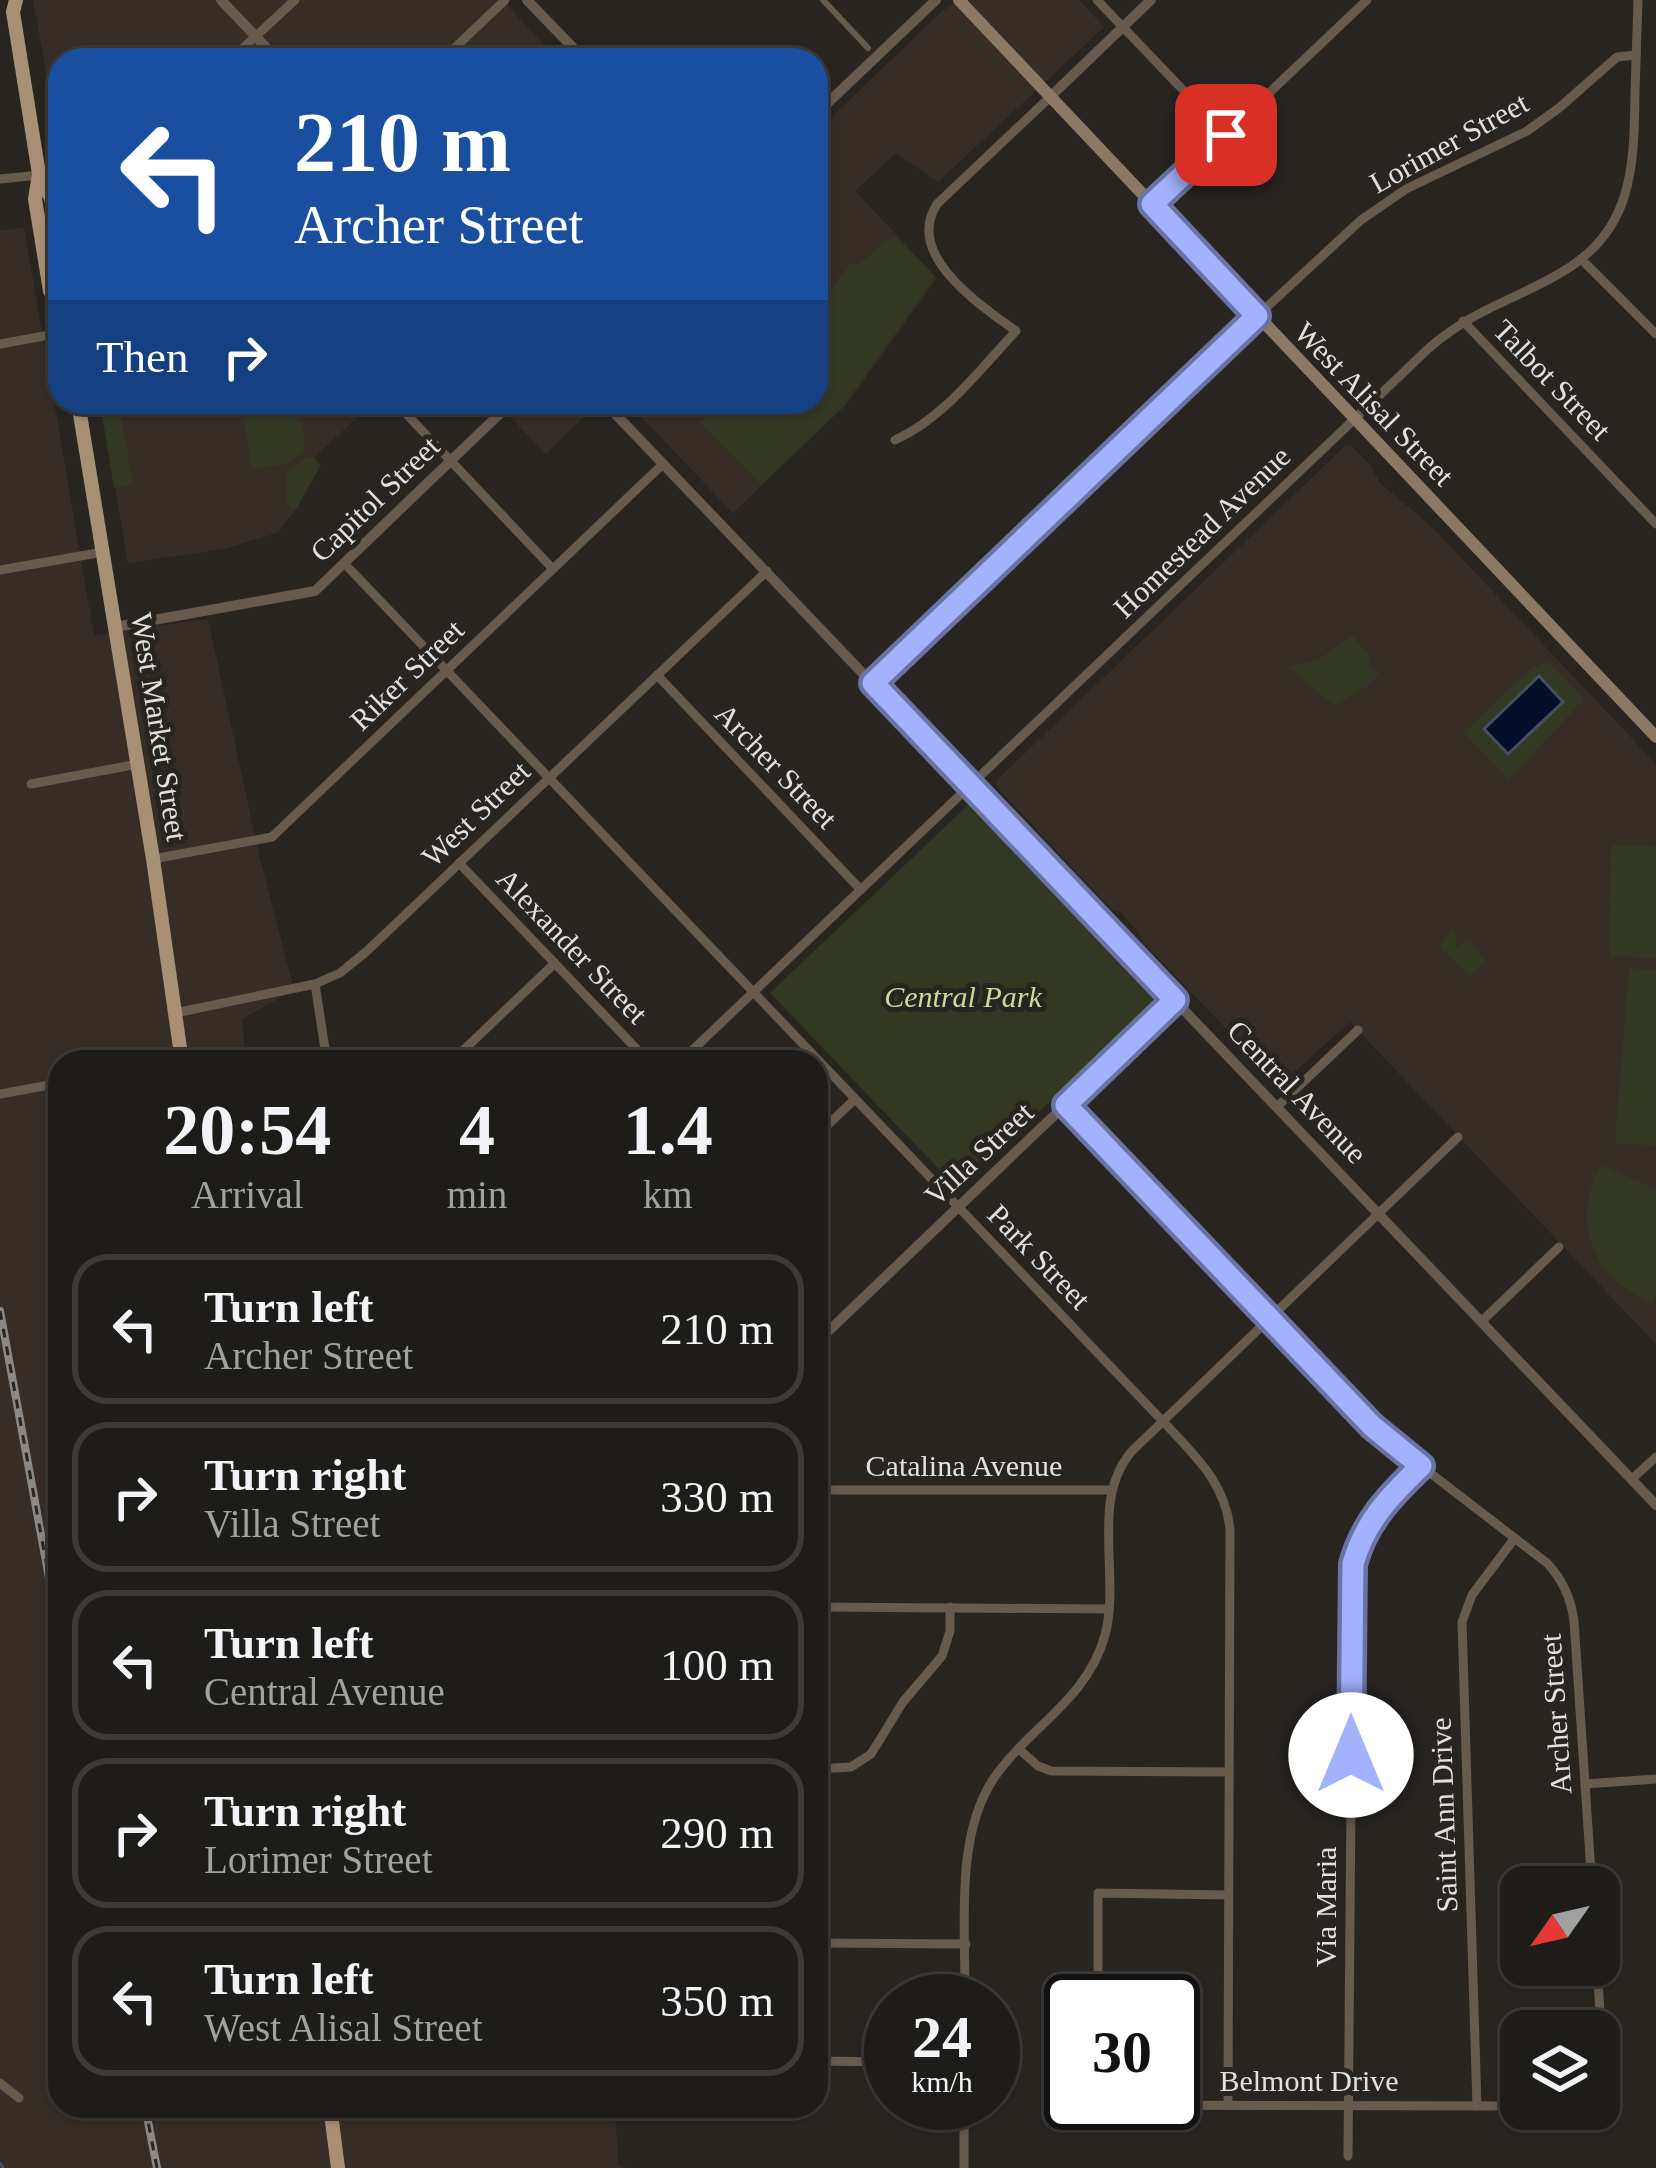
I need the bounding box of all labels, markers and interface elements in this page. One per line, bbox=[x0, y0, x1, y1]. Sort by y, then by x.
pin bbox=[1175, 84, 1277, 186]
street label: Lorimer Street bbox=[1364, 85, 1534, 200]
icon: left bbox=[96, 96, 252, 252]
text: 210 m bbox=[294, 96, 511, 189]
icon: arrive bbox=[1193, 102, 1259, 168]
text: Archer Street bbox=[294, 195, 583, 255]
street label: Talbot Street bbox=[1487, 313, 1618, 447]
street label: West Alisal Street bbox=[1288, 315, 1461, 493]
icon: right bbox=[212, 324, 278, 390]
text: Then bbox=[96, 332, 188, 382]
street label: Capitol Street bbox=[304, 429, 446, 568]
street label: Homestead Avenue bbox=[1107, 439, 1297, 624]
street label: West Market Street bbox=[125, 610, 194, 844]
street label: Riker Street bbox=[343, 612, 470, 737]
street label: Archer Street bbox=[709, 696, 845, 835]
street label: West Street bbox=[415, 754, 537, 873]
street label: Alexander Street bbox=[490, 861, 655, 1030]
park label: Central Park bbox=[884, 980, 1042, 1013]
street label: Central Avenue bbox=[1221, 1014, 1374, 1170]
text: 20:54 bbox=[163, 1090, 331, 1170]
text: 4 bbox=[459, 1090, 495, 1170]
text: 1.4 bbox=[623, 1090, 713, 1170]
street label: Villa Street bbox=[918, 1095, 1040, 1212]
text: Arrival bbox=[191, 1173, 304, 1216]
text: min bbox=[447, 1173, 507, 1216]
text: km bbox=[643, 1173, 693, 1216]
street label: Park Street bbox=[981, 1198, 1098, 1316]
text: Turn left bbox=[204, 1282, 374, 1332]
icon: left bbox=[102, 1296, 168, 1362]
text: 210 m bbox=[660, 1304, 774, 1354]
text: Archer Street bbox=[204, 1334, 413, 1377]
street label: Catalina Avenue bbox=[866, 1449, 1062, 1482]
text: Turn right bbox=[204, 1450, 406, 1500]
icon: right bbox=[102, 1464, 168, 1530]
text: 330 m bbox=[660, 1472, 774, 1522]
text: Villa Street bbox=[204, 1502, 380, 1545]
text: Turn left bbox=[204, 1618, 374, 1668]
icon: left bbox=[102, 1632, 168, 1698]
street label: Archer Street bbox=[1533, 1632, 1578, 1795]
text: 100 m bbox=[660, 1640, 774, 1690]
text: Central Avenue bbox=[204, 1670, 445, 1713]
position arrow bbox=[1288, 1692, 1414, 1818]
street label: Saint Ann Drive bbox=[1424, 1717, 1463, 1913]
text: Turn right bbox=[204, 1786, 406, 1836]
icon: right bbox=[102, 1800, 168, 1866]
text: 290 m bbox=[660, 1808, 774, 1858]
text: Lorimer Street bbox=[204, 1838, 433, 1881]
street label: Via Maria bbox=[1309, 1847, 1342, 1967]
north arrow bbox=[1500, 1866, 1620, 1986]
map controls bbox=[1500, 1866, 1620, 2130]
text: Turn left bbox=[204, 1954, 374, 2004]
icon: left bbox=[102, 1968, 168, 2034]
speed limit sign: 30 bbox=[1044, 1974, 1200, 2130]
text: 350 m bbox=[660, 1976, 774, 2026]
text: 24 bbox=[912, 2004, 972, 2070]
text: West Alisal Street bbox=[204, 2006, 482, 2049]
button: layers bbox=[1500, 2010, 1620, 2130]
street label: Belmont Drive bbox=[1219, 2064, 1399, 2097]
text: km/h bbox=[911, 2065, 973, 2098]

